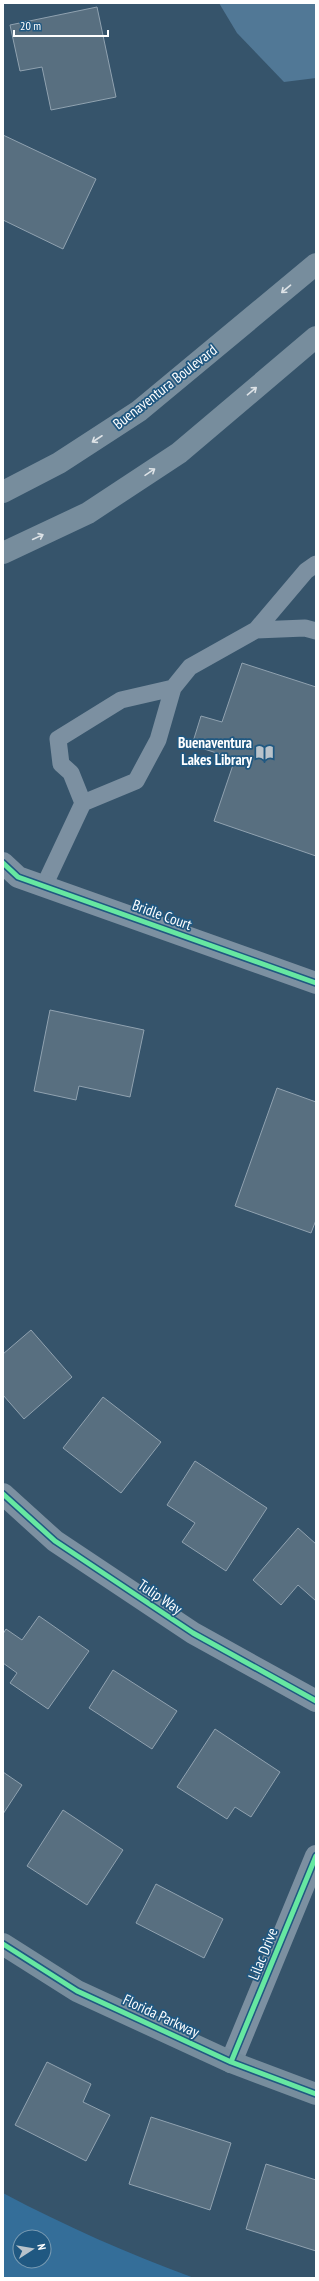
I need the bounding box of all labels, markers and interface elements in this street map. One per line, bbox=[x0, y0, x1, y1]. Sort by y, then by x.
scale bar bbox=[14, 12, 108, 38]
text: 20 m bbox=[20, 18, 41, 33]
one-way arrow bbox=[281, 285, 291, 294]
street label: Buenaventura Boulevard bbox=[109, 340, 220, 433]
one-way arrow bbox=[247, 386, 258, 395]
one-way arrow bbox=[91, 435, 102, 443]
one-way arrow bbox=[145, 468, 156, 476]
one-way arrow bbox=[32, 533, 44, 540]
place label: Buenaventura Lakes Library bbox=[178, 733, 253, 769]
library icon: Buenaventura Lakes Library bbox=[255, 742, 275, 762]
street label: Bridle Court bbox=[130, 895, 194, 934]
street label: Tulip Way bbox=[135, 1575, 186, 1618]
street label: Lilac Drive bbox=[244, 1925, 282, 1983]
street label: Florida Parkway bbox=[120, 1990, 203, 2042]
north arrow bbox=[12, 2229, 52, 2269]
text: N bbox=[34, 2243, 49, 2251]

